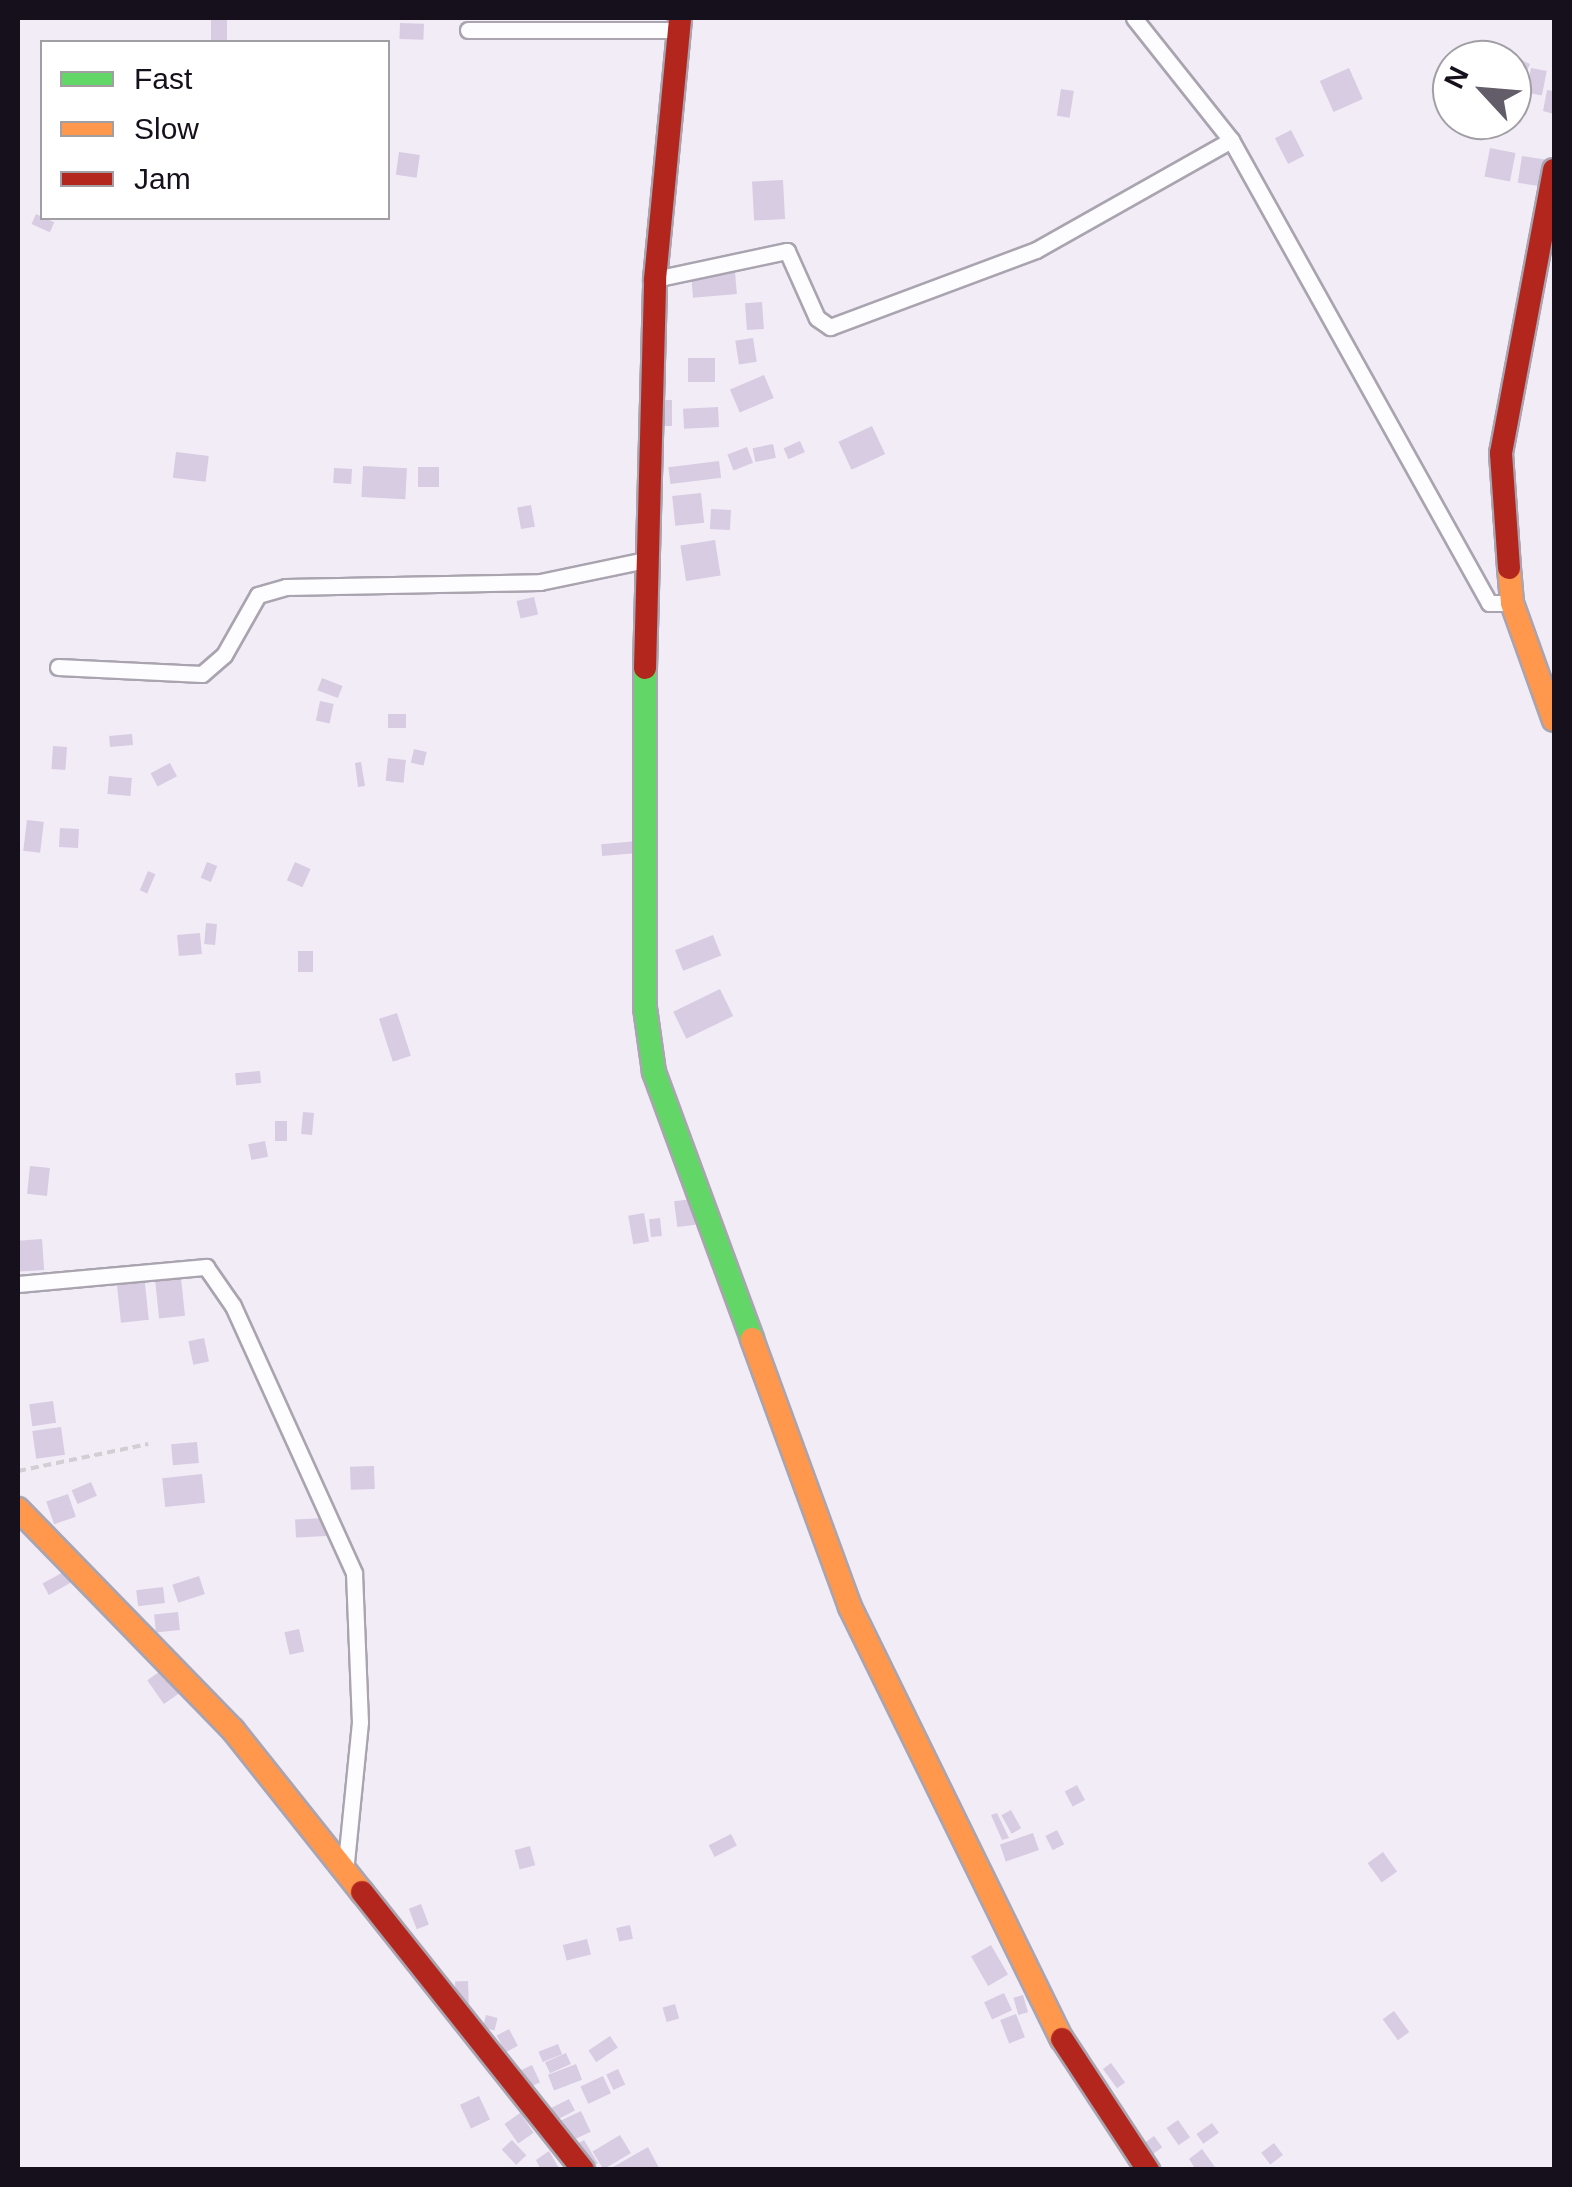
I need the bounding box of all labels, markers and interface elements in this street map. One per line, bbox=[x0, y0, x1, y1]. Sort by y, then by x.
legend bbox=[40, 40, 390, 220]
north arrow bbox=[1432, 40, 1532, 140]
text: Fast bbox=[134, 62, 192, 95]
text: N bbox=[1438, 62, 1475, 93]
text: Slow bbox=[134, 112, 199, 145]
text: Jam bbox=[134, 162, 191, 195]

